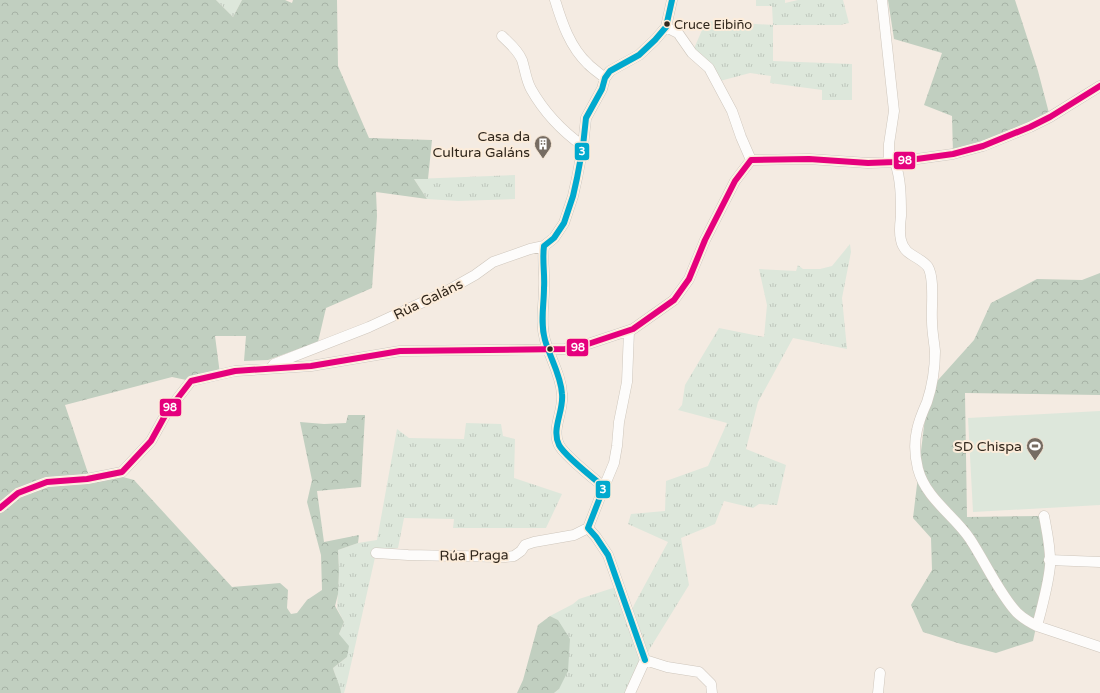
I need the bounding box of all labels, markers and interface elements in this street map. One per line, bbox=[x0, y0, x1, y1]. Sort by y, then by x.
place label: Cruce Eibiño bbox=[674, 17, 752, 33]
marker: Cruce Eibiño bbox=[662, 19, 672, 29]
place label: Casa da Cultura Galáns bbox=[433, 128, 530, 161]
building icon: Casa da Cultura Galáns bbox=[533, 134, 553, 159]
line badge: 3 bbox=[574, 142, 590, 161]
text: 3 bbox=[579, 145, 586, 158]
line badge: 98 bbox=[893, 151, 916, 170]
text: 98 bbox=[898, 154, 912, 167]
street label: Rúa Galáns bbox=[391, 275, 466, 324]
line badge: 98 bbox=[566, 338, 589, 357]
text: 98 bbox=[571, 341, 585, 354]
unlabelled marker bbox=[545, 344, 555, 354]
line badge: 98 bbox=[159, 398, 182, 417]
text: 98 bbox=[163, 401, 177, 414]
sports icon: SD Chispa bbox=[1025, 436, 1045, 461]
place label: SD Chispa bbox=[954, 438, 1022, 455]
line badge: 3 bbox=[595, 480, 611, 499]
text: 3 bbox=[600, 483, 607, 496]
street label: Rúa Praga bbox=[439, 546, 509, 565]

